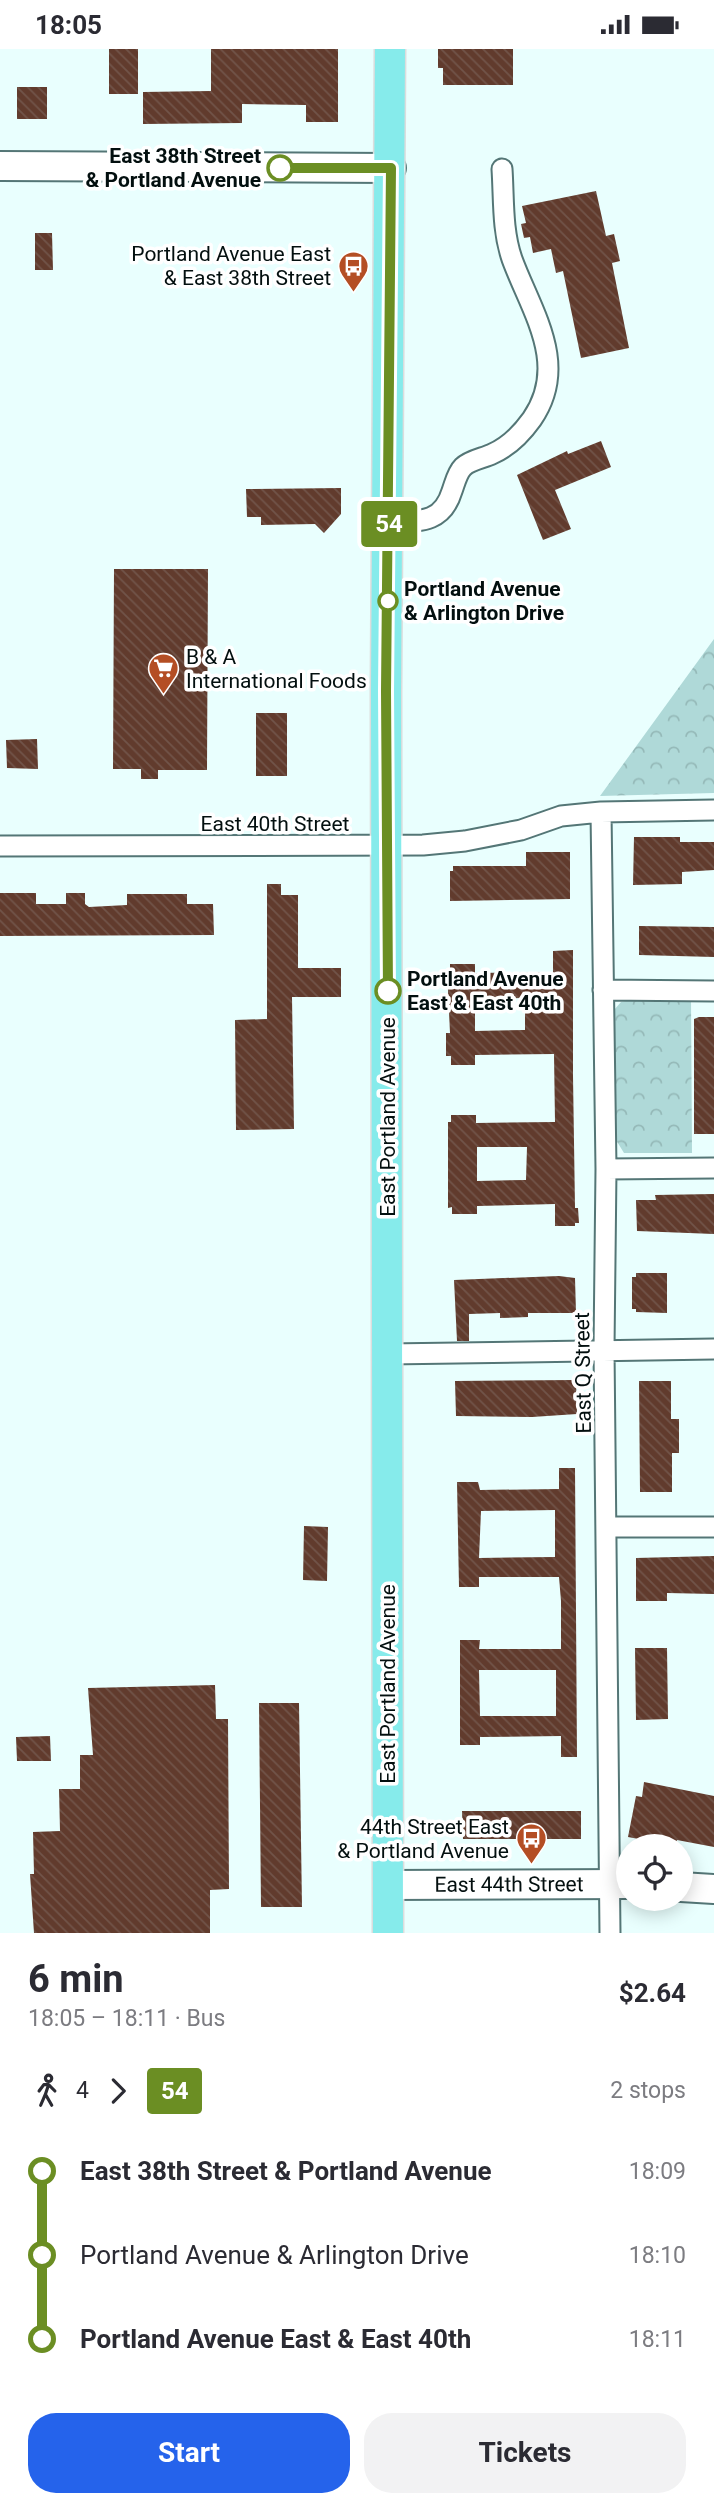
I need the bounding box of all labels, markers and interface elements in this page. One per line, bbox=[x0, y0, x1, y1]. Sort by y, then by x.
text: 18:05 bbox=[35, 10, 102, 40]
place label: East 38th Street & Portland Avenue bbox=[85, 144, 261, 192]
marker: East 38th Street & Portland Avenue bbox=[267, 155, 293, 181]
place label: Portland Avenue East & East 38th Street bbox=[131, 242, 331, 290]
bus stop icon: Portland Avenue East & East 38th Street bbox=[337, 249, 371, 293]
line badge: 54 bbox=[358, 501, 420, 547]
text: 54 bbox=[375, 510, 403, 538]
place label: Portland Avenue & Arlington Drive bbox=[404, 577, 564, 625]
marker: Portland Avenue & Arlington Drive bbox=[378, 591, 398, 611]
place label: B & A International Foods bbox=[186, 645, 367, 693]
supermarket icon: B & A International Foods bbox=[146, 652, 180, 696]
street label: East 40th Street bbox=[201, 812, 350, 836]
place label: Portland Avenue East & East 40th bbox=[407, 967, 564, 1015]
marker: Portland Avenue East & East 40th bbox=[375, 978, 401, 1004]
street label: East Portland Avenue bbox=[376, 1017, 400, 1217]
street label: East Q Street bbox=[570, 1312, 596, 1434]
street label: East Portland Avenue bbox=[376, 1584, 400, 1784]
place label: 44th Street East & Portland Avenue bbox=[337, 1815, 509, 1863]
bus stop icon: 44th Street East & Portland Avenue bbox=[515, 1822, 549, 1866]
map controls bbox=[616, 1834, 693, 1911]
button: locate bbox=[616, 1834, 693, 1911]
street label: East 44th Street bbox=[434, 1872, 584, 1897]
text: 6 min bbox=[28, 1957, 124, 2001]
text: $2.64 bbox=[619, 1978, 686, 2008]
text: 18:05 – 18:11 · Bus bbox=[28, 2005, 225, 2032]
icon: walk bbox=[28, 2072, 66, 2110]
icon: forward bbox=[99, 2072, 137, 2110]
text: 4 bbox=[76, 2077, 89, 2104]
text: 54 bbox=[161, 2077, 188, 2105]
text: 2 stops bbox=[610, 2077, 686, 2104]
text: East 38th Street & Portland Avenue bbox=[80, 2156, 492, 2186]
text: 18:09 bbox=[629, 2158, 686, 2185]
text: Portland Avenue & Arlington Drive bbox=[80, 2240, 469, 2270]
text: 18:10 bbox=[629, 2242, 686, 2269]
text: Portland Avenue East & East 40th bbox=[80, 2324, 471, 2354]
text: 18:11 bbox=[629, 2326, 686, 2353]
button: Start bbox=[28, 2413, 350, 2493]
button: Tickets bbox=[364, 2413, 686, 2493]

